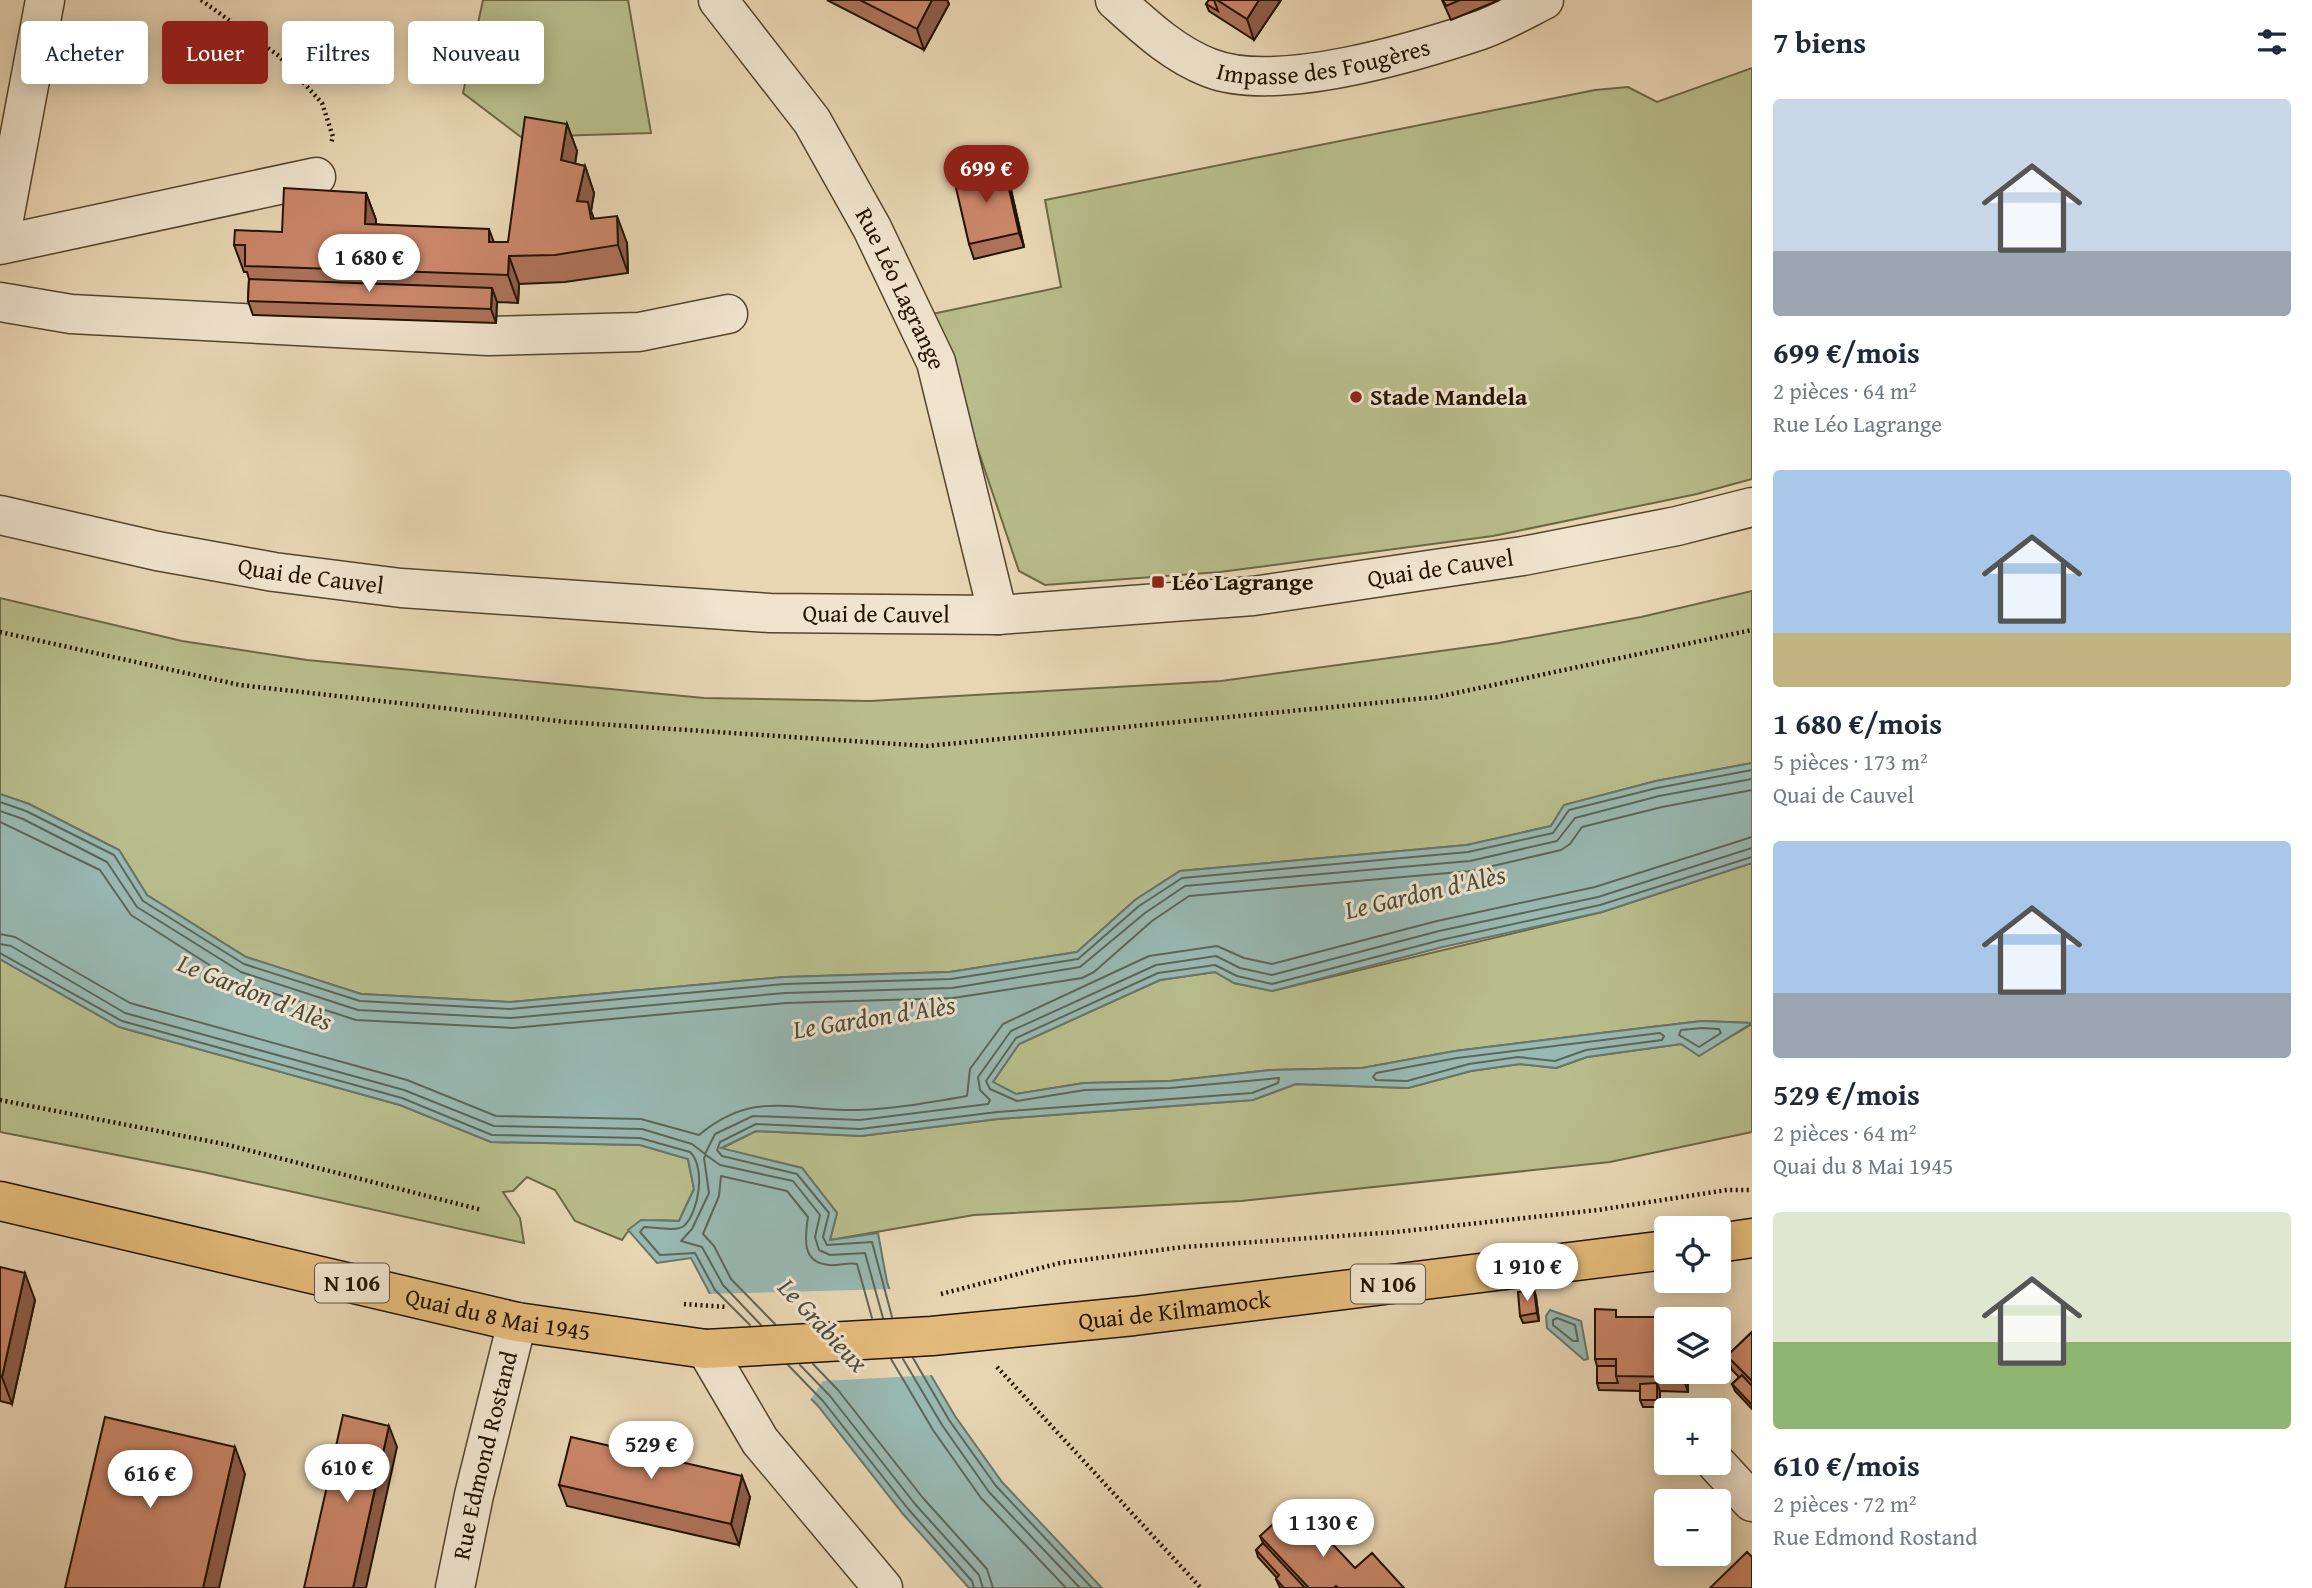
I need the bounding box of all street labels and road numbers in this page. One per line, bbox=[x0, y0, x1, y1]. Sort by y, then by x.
street label: Impasse des Fougères bbox=[1213, 29, 1434, 93]
street label: Rue Léo Lagrange bbox=[847, 201, 955, 373]
street label: Quai de Cauvel bbox=[1365, 540, 1516, 596]
street label: Quai de Cauvel bbox=[235, 548, 386, 603]
street label: Quai de Cauvel bbox=[803, 595, 950, 632]
road number: N 106 bbox=[315, 1264, 389, 1302]
road number: N 106 bbox=[1351, 1264, 1425, 1303]
street label: Quai du 8 Mai 1945 bbox=[402, 1278, 593, 1349]
street label: Quai de Kilmamock bbox=[1077, 1281, 1273, 1338]
street label: Rue Edmond Rostand bbox=[443, 1347, 526, 1563]

